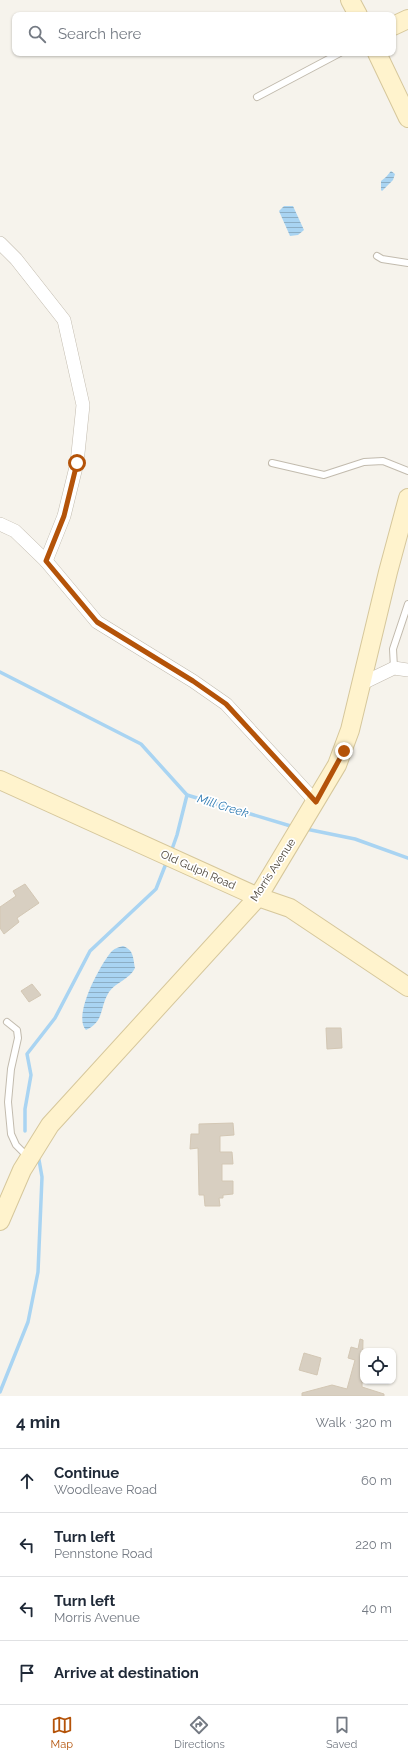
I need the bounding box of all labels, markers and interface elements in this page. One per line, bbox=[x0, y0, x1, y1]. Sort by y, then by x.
search box bbox=[12, 12, 396, 56]
icon: search bbox=[26, 23, 48, 45]
text: Search here bbox=[58, 25, 141, 43]
route start bbox=[68, 454, 86, 472]
route end bbox=[335, 742, 353, 760]
water label: Mill Creek bbox=[196, 792, 251, 821]
street label: Morris Avenue bbox=[248, 836, 299, 904]
street label: Old Gulph Road bbox=[158, 848, 238, 892]
map controls bbox=[360, 1348, 396, 1384]
button: locate bbox=[360, 1348, 396, 1384]
text: 4 min bbox=[16, 1412, 60, 1432]
text: Walk · 320 m bbox=[316, 1415, 392, 1430]
text: Continue bbox=[54, 1464, 119, 1482]
icon: ahead bbox=[16, 1470, 38, 1492]
text: 60 m bbox=[361, 1473, 392, 1488]
text: Woodleave Road bbox=[54, 1482, 157, 1497]
text: Turn left bbox=[54, 1528, 115, 1546]
icon: left bbox=[16, 1534, 38, 1556]
text: 220 m bbox=[355, 1537, 392, 1552]
text: Pennstone Road bbox=[54, 1546, 153, 1561]
text: Turn left bbox=[54, 1592, 115, 1610]
icon: left bbox=[16, 1598, 38, 1620]
text: 40 m bbox=[362, 1601, 392, 1616]
text: Morris Avenue bbox=[54, 1610, 140, 1625]
icon: arrive bbox=[16, 1662, 38, 1684]
text: Arrive at destination bbox=[54, 1664, 199, 1682]
tab: Map bbox=[51, 1714, 73, 1751]
tab: Directions bbox=[174, 1714, 225, 1751]
tab: Saved bbox=[326, 1714, 357, 1751]

